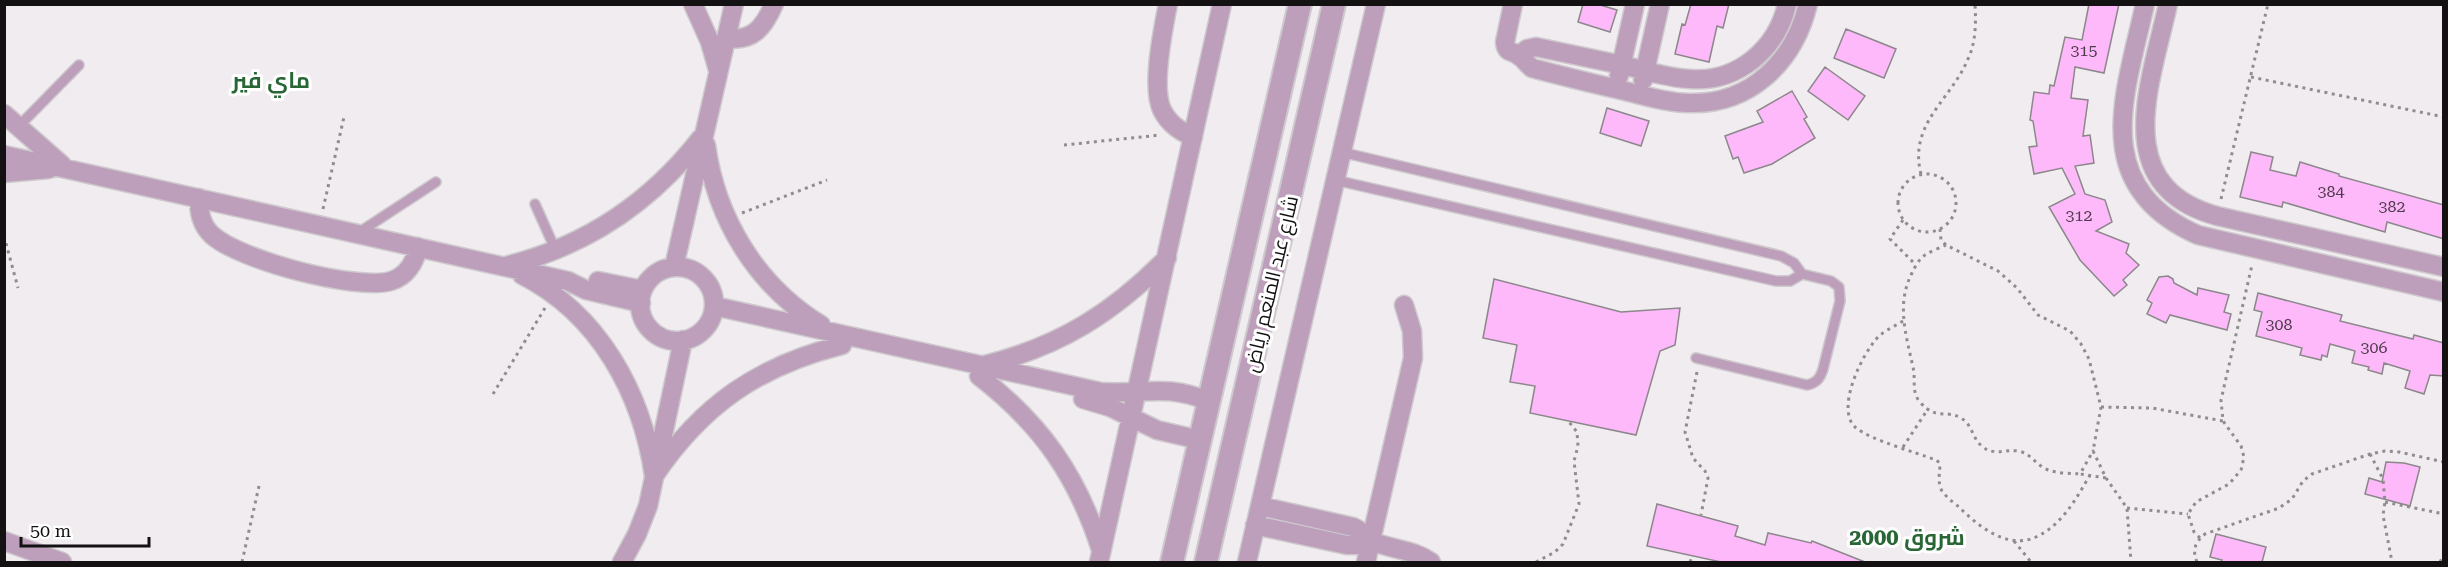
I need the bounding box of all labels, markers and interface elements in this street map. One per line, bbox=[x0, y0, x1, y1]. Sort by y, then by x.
house number: 315 bbox=[2071, 41, 2097, 60]
district label: ماي فير bbox=[231, 68, 310, 98]
house number: 384 bbox=[2318, 182, 2344, 201]
street label: شارع عبد المنعم رياض bbox=[1239, 193, 1305, 375]
house number: 382 bbox=[2379, 197, 2405, 216]
house number: 312 bbox=[2066, 206, 2092, 225]
house number: 308 bbox=[2266, 315, 2292, 334]
house number: 306 bbox=[2361, 338, 2387, 357]
scale bar bbox=[21, 510, 148, 548]
text: 50 m bbox=[30, 520, 71, 541]
district label: شروق 2000 bbox=[1849, 525, 1965, 551]

